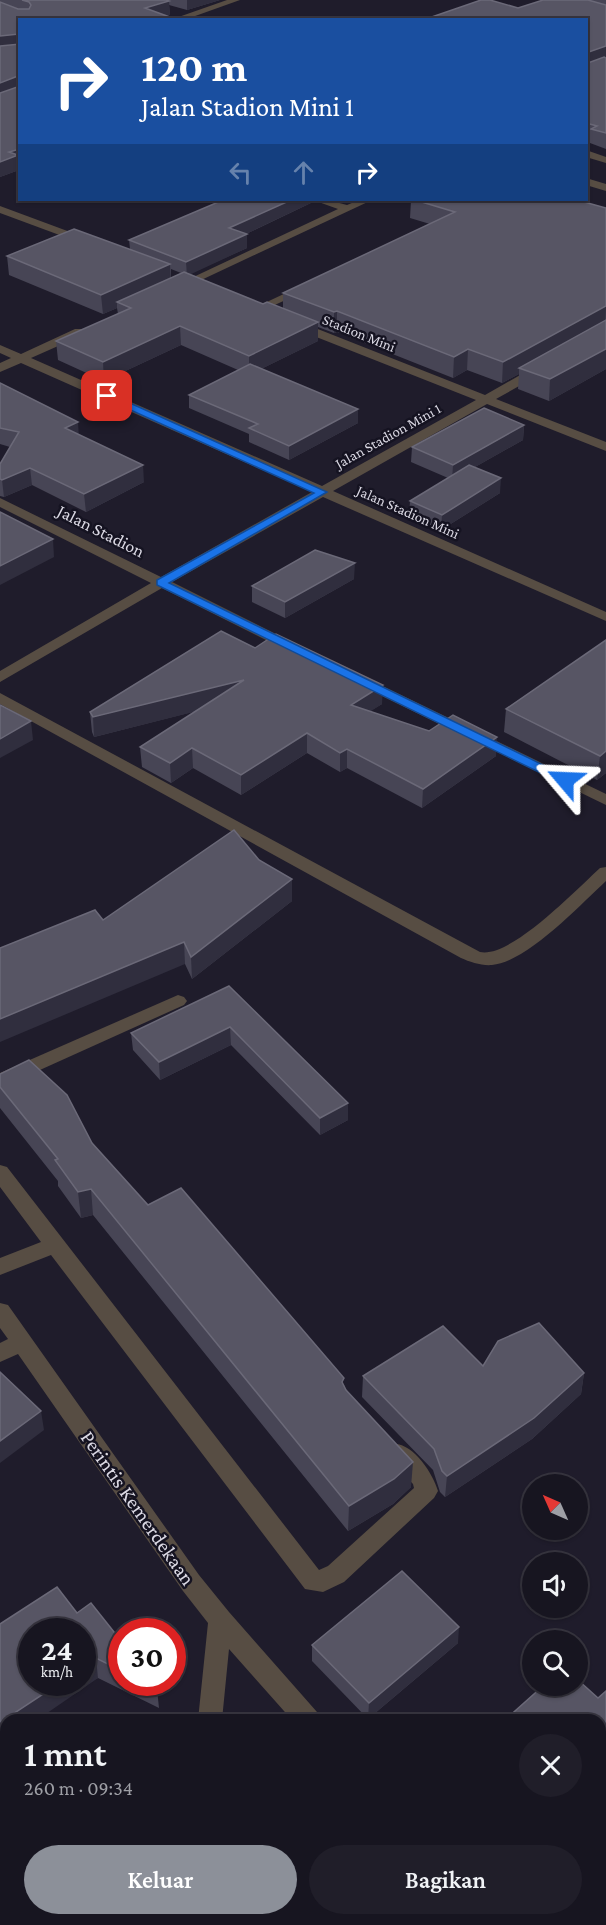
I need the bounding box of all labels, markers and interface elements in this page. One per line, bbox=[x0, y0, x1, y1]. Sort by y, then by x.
icon: right bbox=[42, 42, 120, 120]
text: 120 m bbox=[141, 43, 247, 90]
text: Jalan Stadion Mini 1 bbox=[141, 92, 354, 122]
icon: left bbox=[224, 156, 257, 189]
icon: ahead bbox=[287, 156, 320, 189]
icon: right bbox=[350, 156, 383, 189]
street label: Stadion Mini bbox=[320, 311, 398, 355]
pin bbox=[81, 370, 132, 421]
icon: arrive bbox=[90, 379, 123, 412]
street label: Jalan Stadion Mini 1 bbox=[331, 400, 444, 474]
street label: Jalan Stadion Mini bbox=[352, 481, 462, 543]
street label: Jalan Stadion bbox=[52, 500, 148, 562]
position arrow bbox=[533, 748, 597, 812]
street label: Perintis Kemerdekaan bbox=[76, 1426, 200, 1590]
north arrow bbox=[522, 1474, 588, 1540]
map controls bbox=[522, 1474, 588, 1696]
button: sound bbox=[522, 1552, 588, 1618]
speed limit sign: 30 bbox=[108, 1618, 186, 1696]
button: search bbox=[522, 1630, 588, 1696]
text: 24 bbox=[41, 1633, 73, 1666]
text: km/h bbox=[41, 1664, 73, 1680]
text: 1 mnt bbox=[24, 1734, 106, 1774]
button: close bbox=[519, 1734, 582, 1797]
text: 260 m · 09:34 bbox=[24, 1777, 133, 1799]
button: Keluar bbox=[24, 1845, 297, 1914]
button: Bagikan bbox=[309, 1845, 582, 1914]

